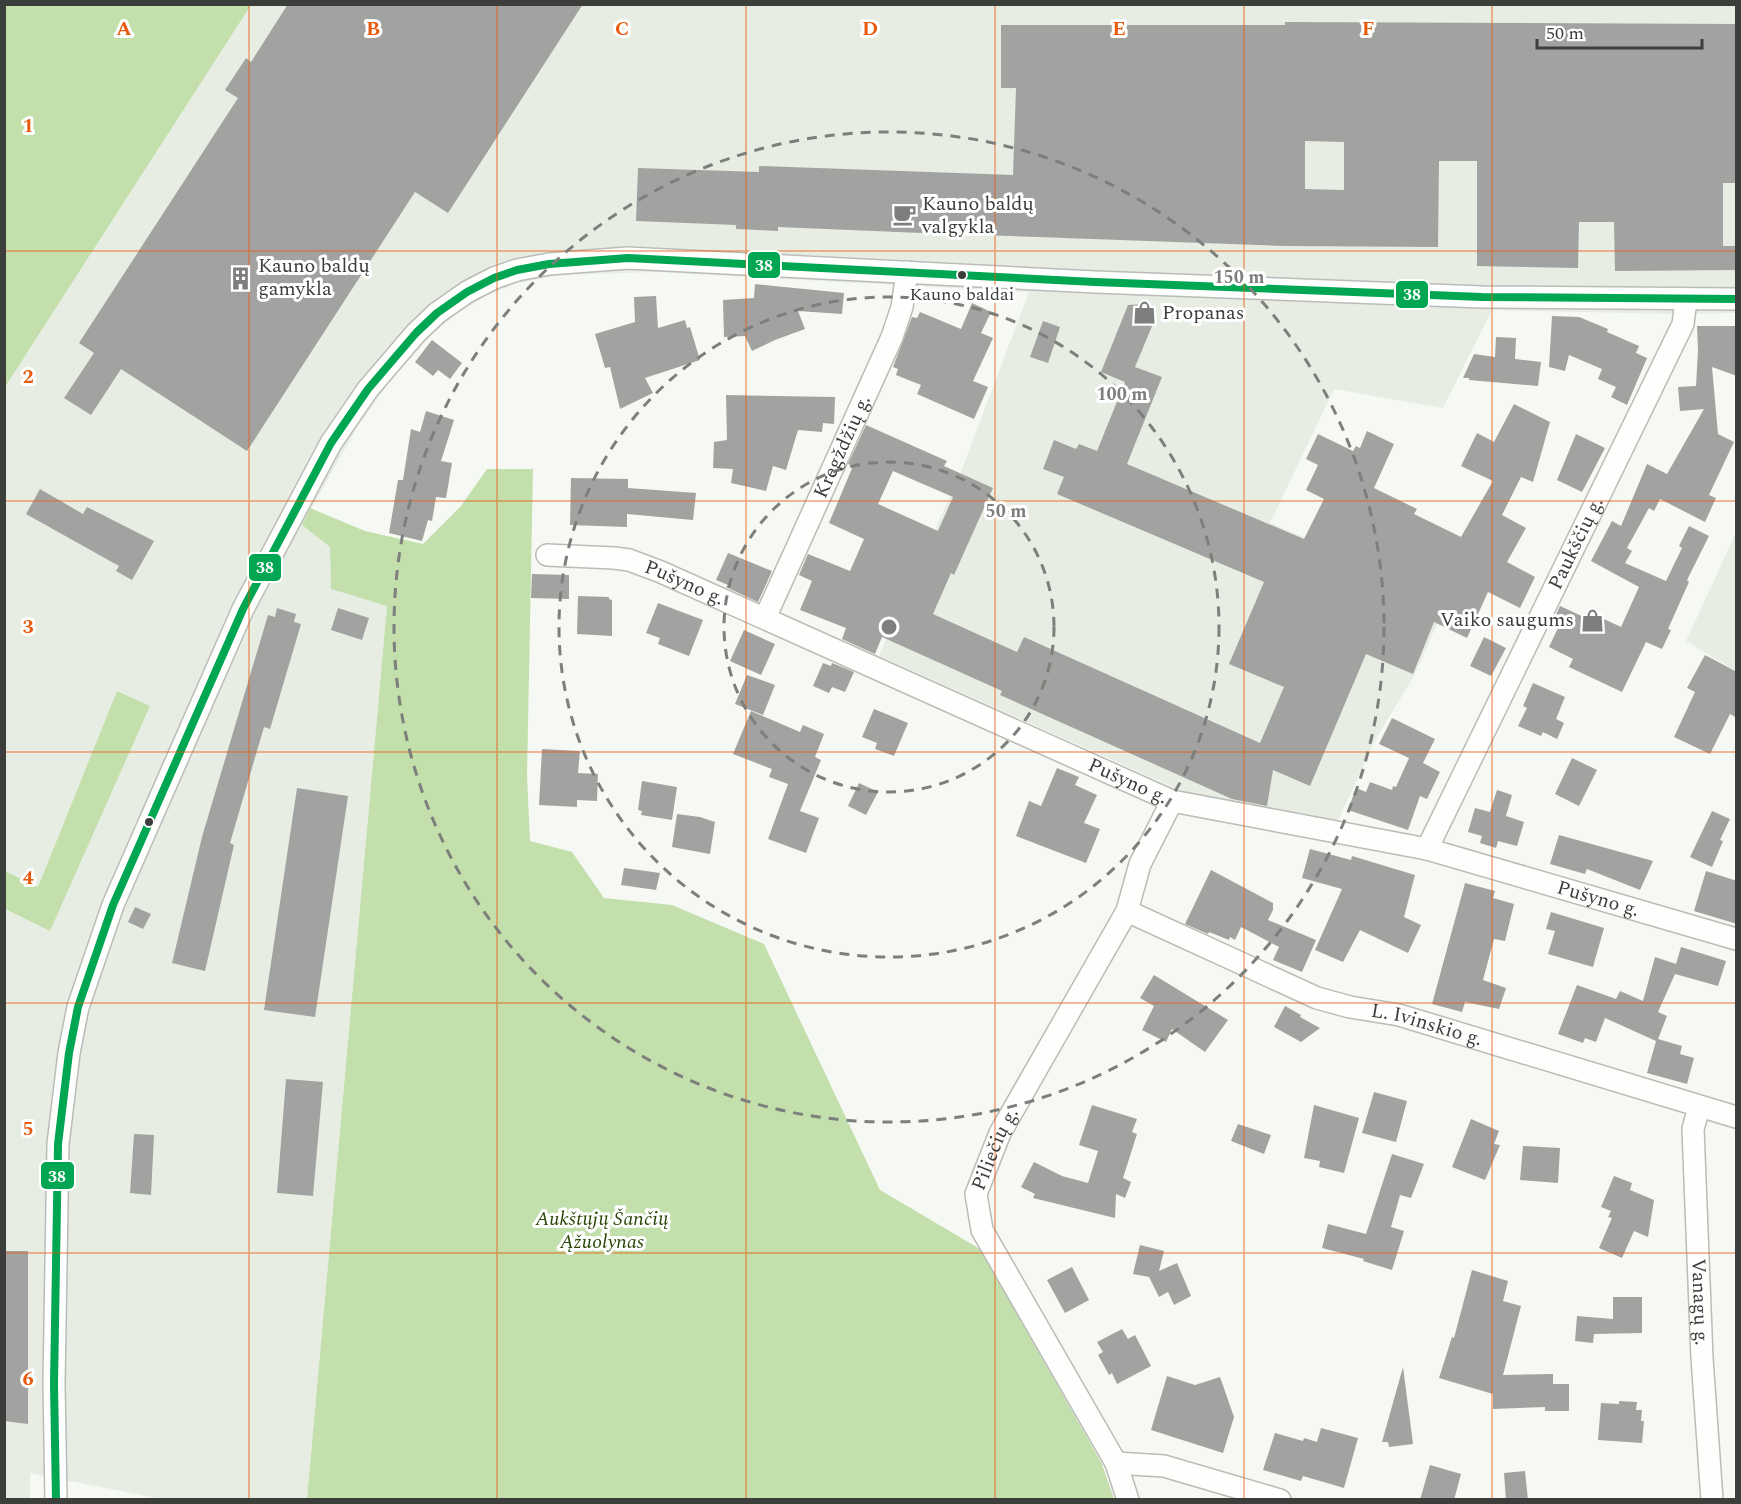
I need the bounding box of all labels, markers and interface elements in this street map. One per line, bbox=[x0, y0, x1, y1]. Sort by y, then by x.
scale bar bbox=[1537, 12, 1702, 50]
text: A bbox=[116, 14, 132, 44]
text: B bbox=[366, 14, 380, 44]
text: C bbox=[615, 14, 629, 44]
text: D bbox=[862, 14, 878, 44]
text: E bbox=[1112, 14, 1126, 44]
text: F bbox=[1362, 14, 1374, 44]
text: 50 m bbox=[1546, 20, 1584, 47]
text: 1 bbox=[22, 111, 34, 141]
place label: Kauno baldų valgykla bbox=[921, 189, 1034, 242]
cafe icon: Kauno baldų valgykla bbox=[891, 202, 917, 228]
place label: Kauno baldų gamykla bbox=[258, 251, 370, 304]
line badge: 38 bbox=[747, 251, 781, 279]
text: 38 bbox=[755, 254, 773, 278]
text: 150 m bbox=[1213, 264, 1265, 291]
building icon: Kauno baldų gamykla bbox=[227, 265, 253, 291]
marker: Kauno baldai bbox=[956, 269, 968, 281]
line badge: 38 bbox=[1395, 280, 1429, 309]
place label: Kauno baldai bbox=[910, 281, 1014, 308]
text: 38 bbox=[1403, 283, 1421, 307]
place label: Propanas bbox=[1162, 298, 1244, 328]
shop icon: Propanas bbox=[1131, 300, 1157, 326]
text: 2 bbox=[22, 362, 34, 392]
text: 100 m bbox=[1096, 381, 1148, 408]
street label: Kregždžių g. bbox=[806, 390, 879, 503]
street label: Paukščių g. bbox=[1541, 492, 1611, 595]
text: 50 m bbox=[986, 498, 1026, 525]
street label: Pušyno g. bbox=[640, 552, 729, 614]
line badge: 38 bbox=[248, 553, 282, 582]
text: 38 bbox=[256, 556, 274, 580]
place label: Vaiko saugums bbox=[1440, 605, 1574, 635]
shop icon: Vaiko saugums bbox=[1579, 607, 1605, 633]
text: 3 bbox=[22, 612, 34, 642]
centre of rings bbox=[879, 617, 899, 637]
street label: Pušyno g. bbox=[1083, 750, 1173, 812]
unlabelled marker bbox=[143, 816, 155, 828]
text: 4 bbox=[22, 863, 34, 893]
street label: Pušyno g. bbox=[1553, 873, 1643, 925]
street label: L. Ivinskio g. bbox=[1369, 996, 1486, 1054]
street label: Piliečių g. bbox=[964, 1102, 1027, 1195]
text: 5 bbox=[22, 1114, 34, 1144]
line badge: 38 bbox=[40, 1161, 75, 1190]
text: 38 bbox=[48, 1165, 66, 1189]
park label: Aukštųjų Šančių Ąžuolynas bbox=[535, 1204, 669, 1257]
street label: Vanagų g. bbox=[1683, 1258, 1717, 1346]
text: 6 bbox=[22, 1364, 34, 1394]

